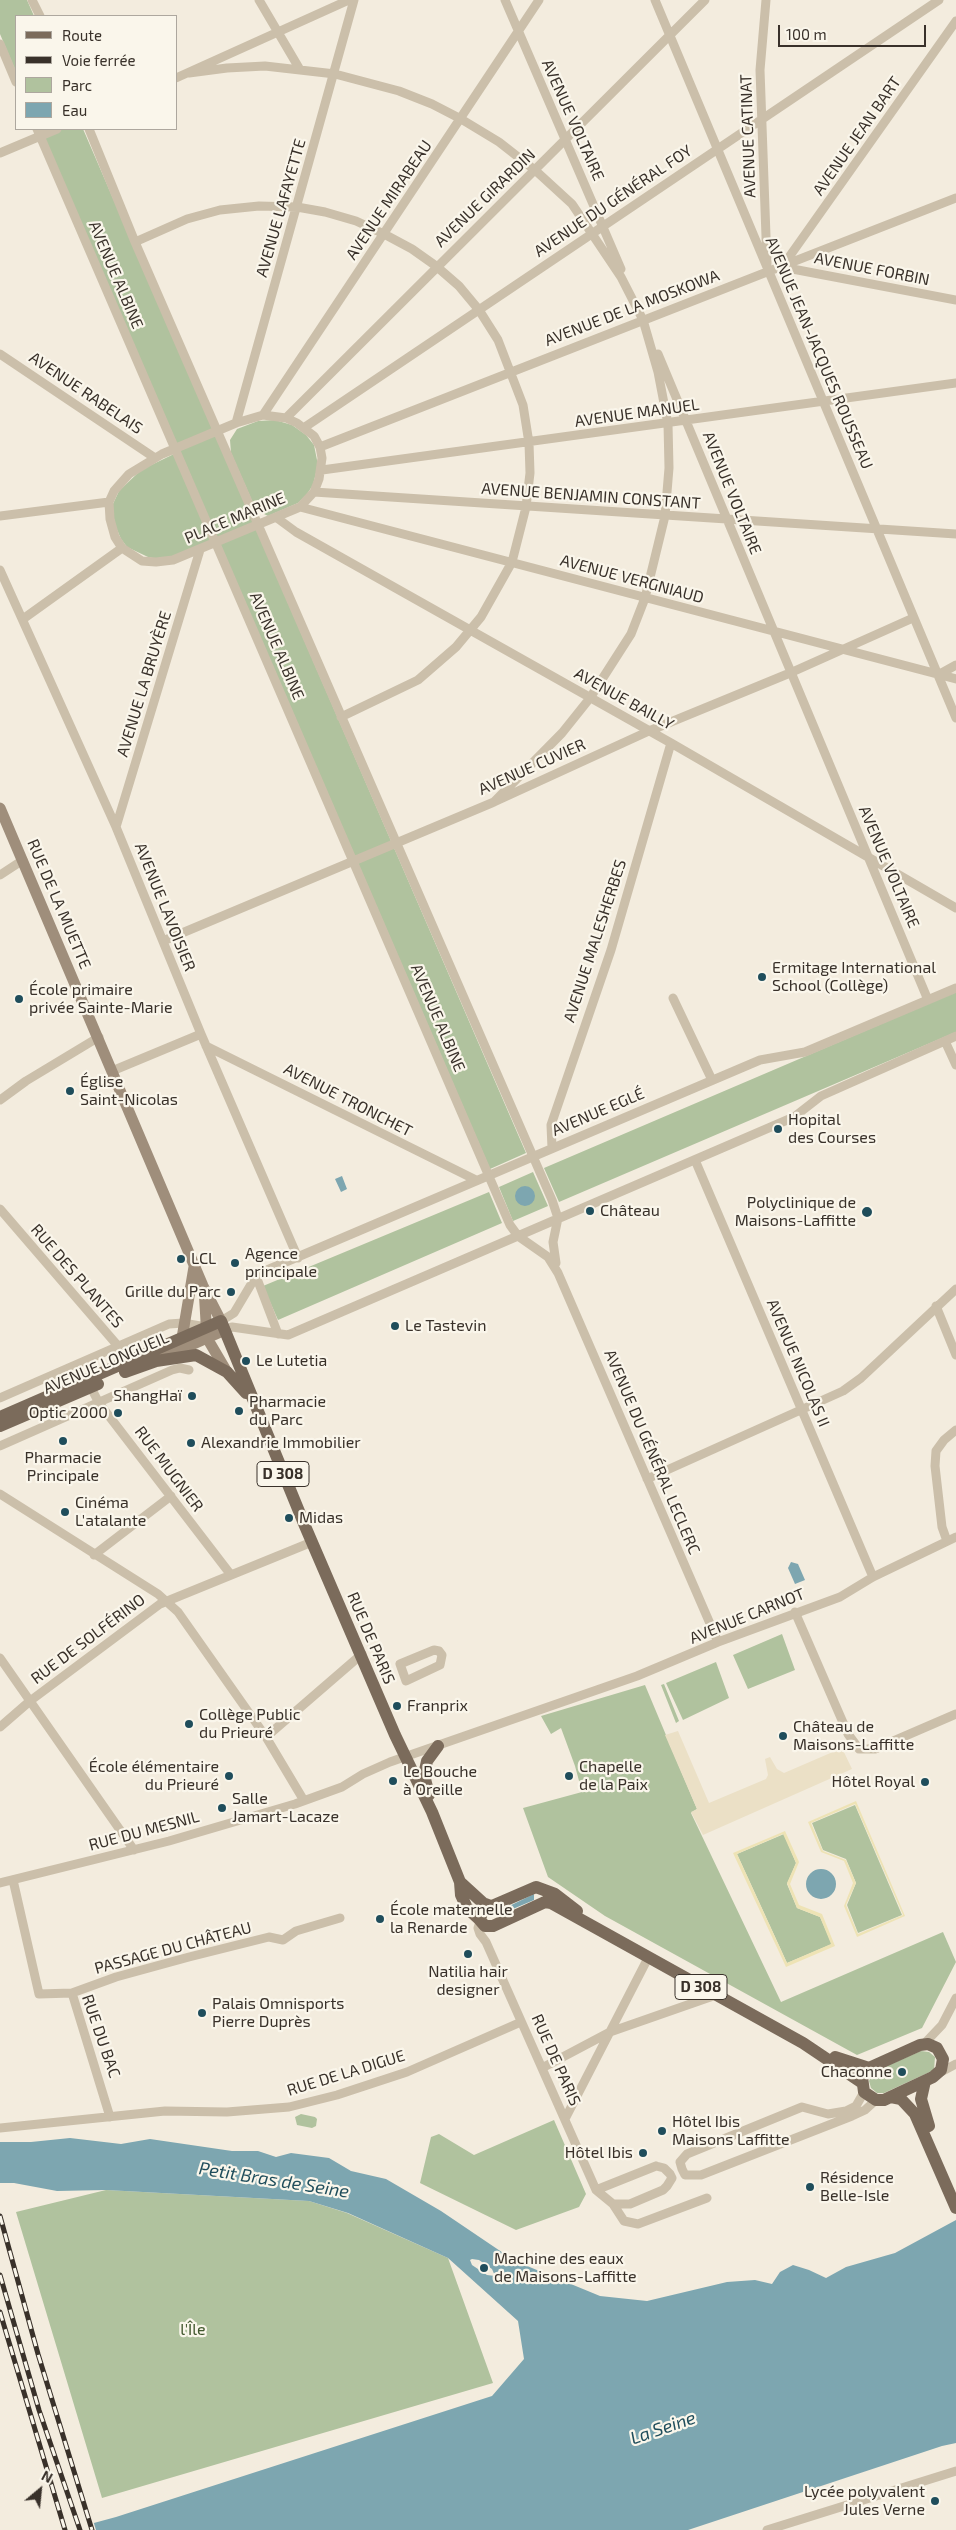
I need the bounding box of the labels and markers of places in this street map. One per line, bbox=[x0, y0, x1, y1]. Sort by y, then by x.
place label: Ermitage International School (Collège) bbox=[772, 958, 936, 996]
marker: Ermitage International School (Collège) bbox=[756, 971, 768, 983]
place label: École primaire privée Sainte-Marie bbox=[29, 980, 172, 1018]
marker: École primaire privée Sainte-Marie bbox=[13, 993, 25, 1005]
place label: Église Saint-Nicolas bbox=[80, 1072, 178, 1110]
marker: Église Saint-Nicolas bbox=[64, 1085, 76, 1097]
place label: Hopital des Courses bbox=[788, 1110, 876, 1148]
marker: Hopital des Courses bbox=[772, 1123, 784, 1135]
place label: Polyclinique de Maisons-Laffitte bbox=[735, 1193, 856, 1231]
place label: Château bbox=[600, 1201, 660, 1221]
marker: Château bbox=[584, 1205, 596, 1217]
marker: Polyclinique de Maisons-Laffitte bbox=[860, 1205, 874, 1219]
place label: Agence principale bbox=[245, 1244, 317, 1282]
place label: LCL bbox=[191, 1249, 216, 1269]
marker: LCL bbox=[175, 1253, 187, 1265]
marker: Agence principale bbox=[229, 1257, 241, 1269]
place label: Grille du Parc bbox=[125, 1282, 221, 1302]
marker: Grille du Parc bbox=[225, 1286, 237, 1298]
place label: Le Tastevin bbox=[405, 1316, 486, 1336]
marker: Le Tastevin bbox=[389, 1320, 401, 1332]
place label: Le Lutetia bbox=[256, 1351, 327, 1371]
marker: Le Lutetia bbox=[240, 1355, 252, 1367]
place label: ShangHaï bbox=[113, 1386, 182, 1406]
marker: ShangHaï bbox=[186, 1390, 198, 1402]
place label: Pharmacie du Parc bbox=[249, 1392, 326, 1430]
place label: Optic 2000 bbox=[29, 1403, 108, 1423]
marker: Pharmacie du Parc bbox=[233, 1405, 245, 1417]
marker: Optic 2000 bbox=[112, 1407, 124, 1419]
place label: Alexandrie Immobilier bbox=[201, 1433, 361, 1453]
marker: Pharmacie Principale bbox=[57, 1435, 69, 1447]
marker: Alexandrie Immobilier bbox=[185, 1437, 197, 1449]
place label: Pharmacie Principale bbox=[24, 1448, 102, 1486]
place label: Cinéma L'atalante bbox=[75, 1493, 146, 1531]
marker: Cinéma L'atalante bbox=[59, 1506, 71, 1518]
place label: Midas bbox=[299, 1508, 343, 1528]
marker: Midas bbox=[283, 1512, 295, 1524]
place label: Franprix bbox=[407, 1696, 468, 1716]
marker: Franprix bbox=[391, 1700, 403, 1712]
place label: Collège Public du Prieuré bbox=[199, 1705, 301, 1743]
place label: Château de Maisons-Laffitte bbox=[793, 1717, 914, 1755]
marker: Collège Public du Prieuré bbox=[183, 1718, 195, 1730]
marker: Château de Maisons-Laffitte bbox=[777, 1730, 789, 1742]
place label: École élémentaire du Prieuré bbox=[89, 1757, 219, 1795]
place label: Chapelle de la Paix bbox=[579, 1757, 648, 1795]
place label: Le Bouche à Oreille bbox=[403, 1762, 477, 1800]
marker: École élémentaire du Prieuré bbox=[223, 1770, 235, 1782]
marker: Chapelle de la Paix bbox=[563, 1770, 575, 1782]
place label: Hôtel Royal bbox=[832, 1772, 915, 1792]
marker: Le Bouche à Oreille bbox=[387, 1775, 399, 1787]
marker: Hôtel Royal bbox=[919, 1776, 931, 1788]
place label: Salle Jamart-Lacaze bbox=[232, 1789, 339, 1827]
marker: Salle Jamart-Lacaze bbox=[216, 1802, 228, 1814]
place label: École maternelle la Renarde bbox=[390, 1900, 513, 1938]
marker: École maternelle la Renarde bbox=[374, 1913, 386, 1925]
marker: Natilia hair designer bbox=[462, 1948, 474, 1960]
place label: Natilia hair designer bbox=[428, 1962, 508, 2000]
place label: Palais Omnisports Pierre Duprès bbox=[212, 1994, 344, 2032]
marker: Palais Omnisports Pierre Duprès bbox=[196, 2007, 208, 2019]
place label: Chaconne bbox=[821, 2062, 892, 2082]
marker: Chaconne bbox=[896, 2066, 908, 2078]
place label: Hôtel Ibis Maisons Laffitte bbox=[672, 2112, 790, 2150]
marker: Hôtel Ibis Maisons Laffitte bbox=[656, 2125, 668, 2137]
place label: Hôtel Ibis bbox=[565, 2143, 633, 2163]
marker: Hôtel Ibis bbox=[637, 2147, 649, 2159]
place label: Résidence Belle-Isle bbox=[820, 2168, 894, 2206]
marker: Résidence Belle-Isle bbox=[804, 2181, 816, 2193]
place label: Machine des eaux de Maisons-Laffitte bbox=[494, 2249, 637, 2287]
marker: Machine des eaux de Maisons-Laffitte bbox=[478, 2262, 490, 2274]
place label: Lycée polyvalent Jules Verne bbox=[804, 2482, 925, 2520]
marker: Lycée polyvalent Jules Verne bbox=[929, 2495, 941, 2507]

